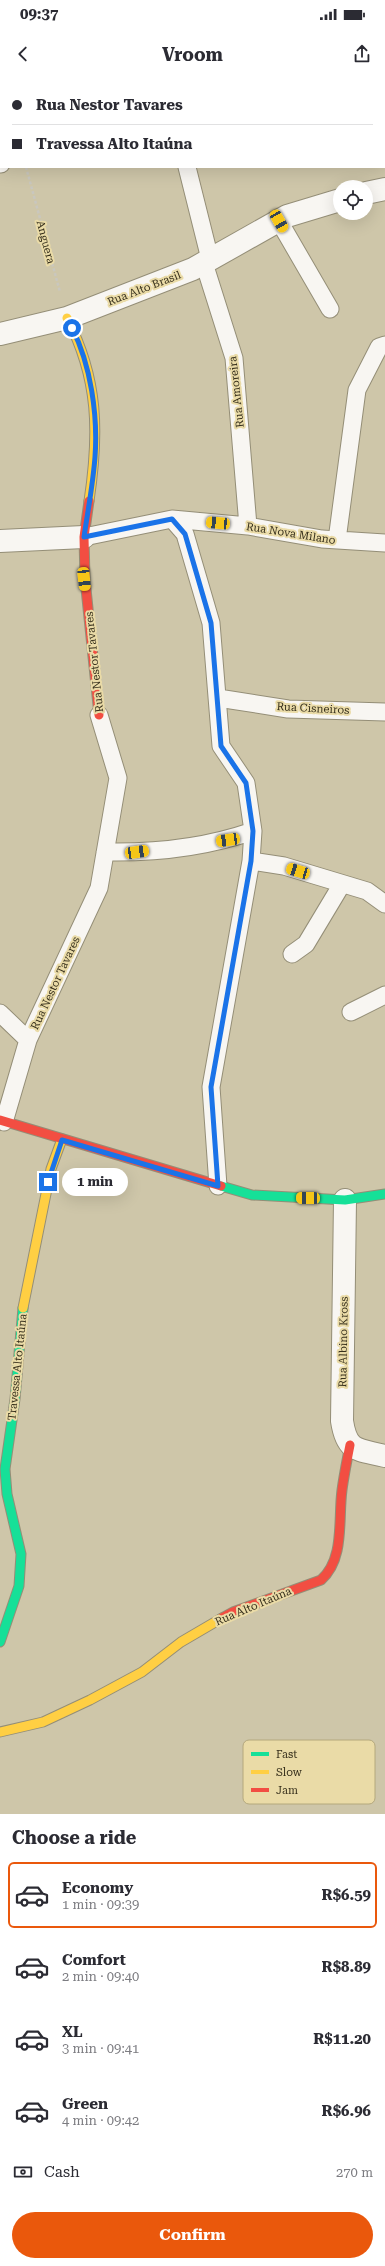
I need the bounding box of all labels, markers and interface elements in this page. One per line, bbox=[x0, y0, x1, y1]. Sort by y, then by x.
text: 09:37 bbox=[20, 5, 58, 23]
icon: back bbox=[12, 43, 34, 65]
icon: share bbox=[351, 43, 373, 65]
text: Vroom bbox=[162, 44, 223, 65]
text: Rua Nestor Tavares bbox=[36, 96, 183, 114]
text: Travessa Alto Itaúna bbox=[36, 135, 192, 153]
map controls bbox=[333, 180, 373, 220]
button: locate bbox=[333, 180, 373, 220]
car bbox=[268, 208, 290, 234]
street label: Anguera bbox=[34, 219, 58, 265]
street label: Rua Alto Brasil bbox=[106, 268, 183, 308]
route start bbox=[63, 319, 81, 337]
street label: Rua Amoreira bbox=[226, 356, 247, 428]
car bbox=[206, 516, 230, 530]
street label: Rua Nova Milano bbox=[245, 520, 337, 547]
car bbox=[77, 566, 91, 592]
street label: Rua Nestor Tavares bbox=[83, 611, 106, 713]
street label: Rua Cisneiros bbox=[276, 700, 350, 717]
car bbox=[215, 832, 241, 848]
car bbox=[124, 844, 150, 860]
car bbox=[285, 862, 311, 880]
street label: Rua Nestor Tavares bbox=[28, 935, 83, 1032]
callout: 1 min bbox=[62, 1168, 128, 1196]
route end bbox=[39, 1173, 57, 1191]
text: 1 min bbox=[77, 1174, 113, 1189]
car bbox=[296, 1192, 320, 1204]
street label: Rua Albino Kross bbox=[336, 1296, 351, 1388]
street label: Travessa Alto Itaúna bbox=[5, 1313, 30, 1421]
street label: Rua Alto Itaúna bbox=[213, 1584, 293, 1628]
legend bbox=[243, 1740, 375, 1804]
text: Fast bbox=[276, 1748, 297, 1761]
text: Slow bbox=[276, 1766, 303, 1779]
text: Jam bbox=[276, 1784, 298, 1797]
text: Choose a ride bbox=[12, 1827, 136, 1848]
icon: car bbox=[14, 1877, 50, 1913]
text: Economy bbox=[62, 1879, 133, 1897]
text: R$6.59 bbox=[322, 1886, 371, 1904]
text: 1 min · 09:39 bbox=[62, 1897, 139, 1912]
icon: car bbox=[14, 1949, 50, 1985]
text: Comfort bbox=[62, 1951, 126, 1969]
text: R$8.89 bbox=[322, 1958, 371, 1976]
text: 2 min · 09:40 bbox=[62, 1969, 139, 1984]
icon: car bbox=[14, 2021, 50, 2057]
text: XL bbox=[62, 2023, 83, 2041]
text: R$11.20 bbox=[313, 2030, 371, 2048]
text: 3 min · 09:41 bbox=[62, 2041, 139, 2056]
icon: car bbox=[14, 2093, 50, 2129]
text: Green bbox=[62, 2095, 108, 2113]
text: R$6.96 bbox=[322, 2102, 371, 2120]
text: 4 min · 09:42 bbox=[62, 2113, 139, 2128]
icon: cash bbox=[12, 2161, 34, 2183]
text: Cash bbox=[44, 2163, 80, 2181]
text: 270 m bbox=[336, 2165, 373, 2180]
button: Confirm bbox=[12, 2212, 373, 2258]

